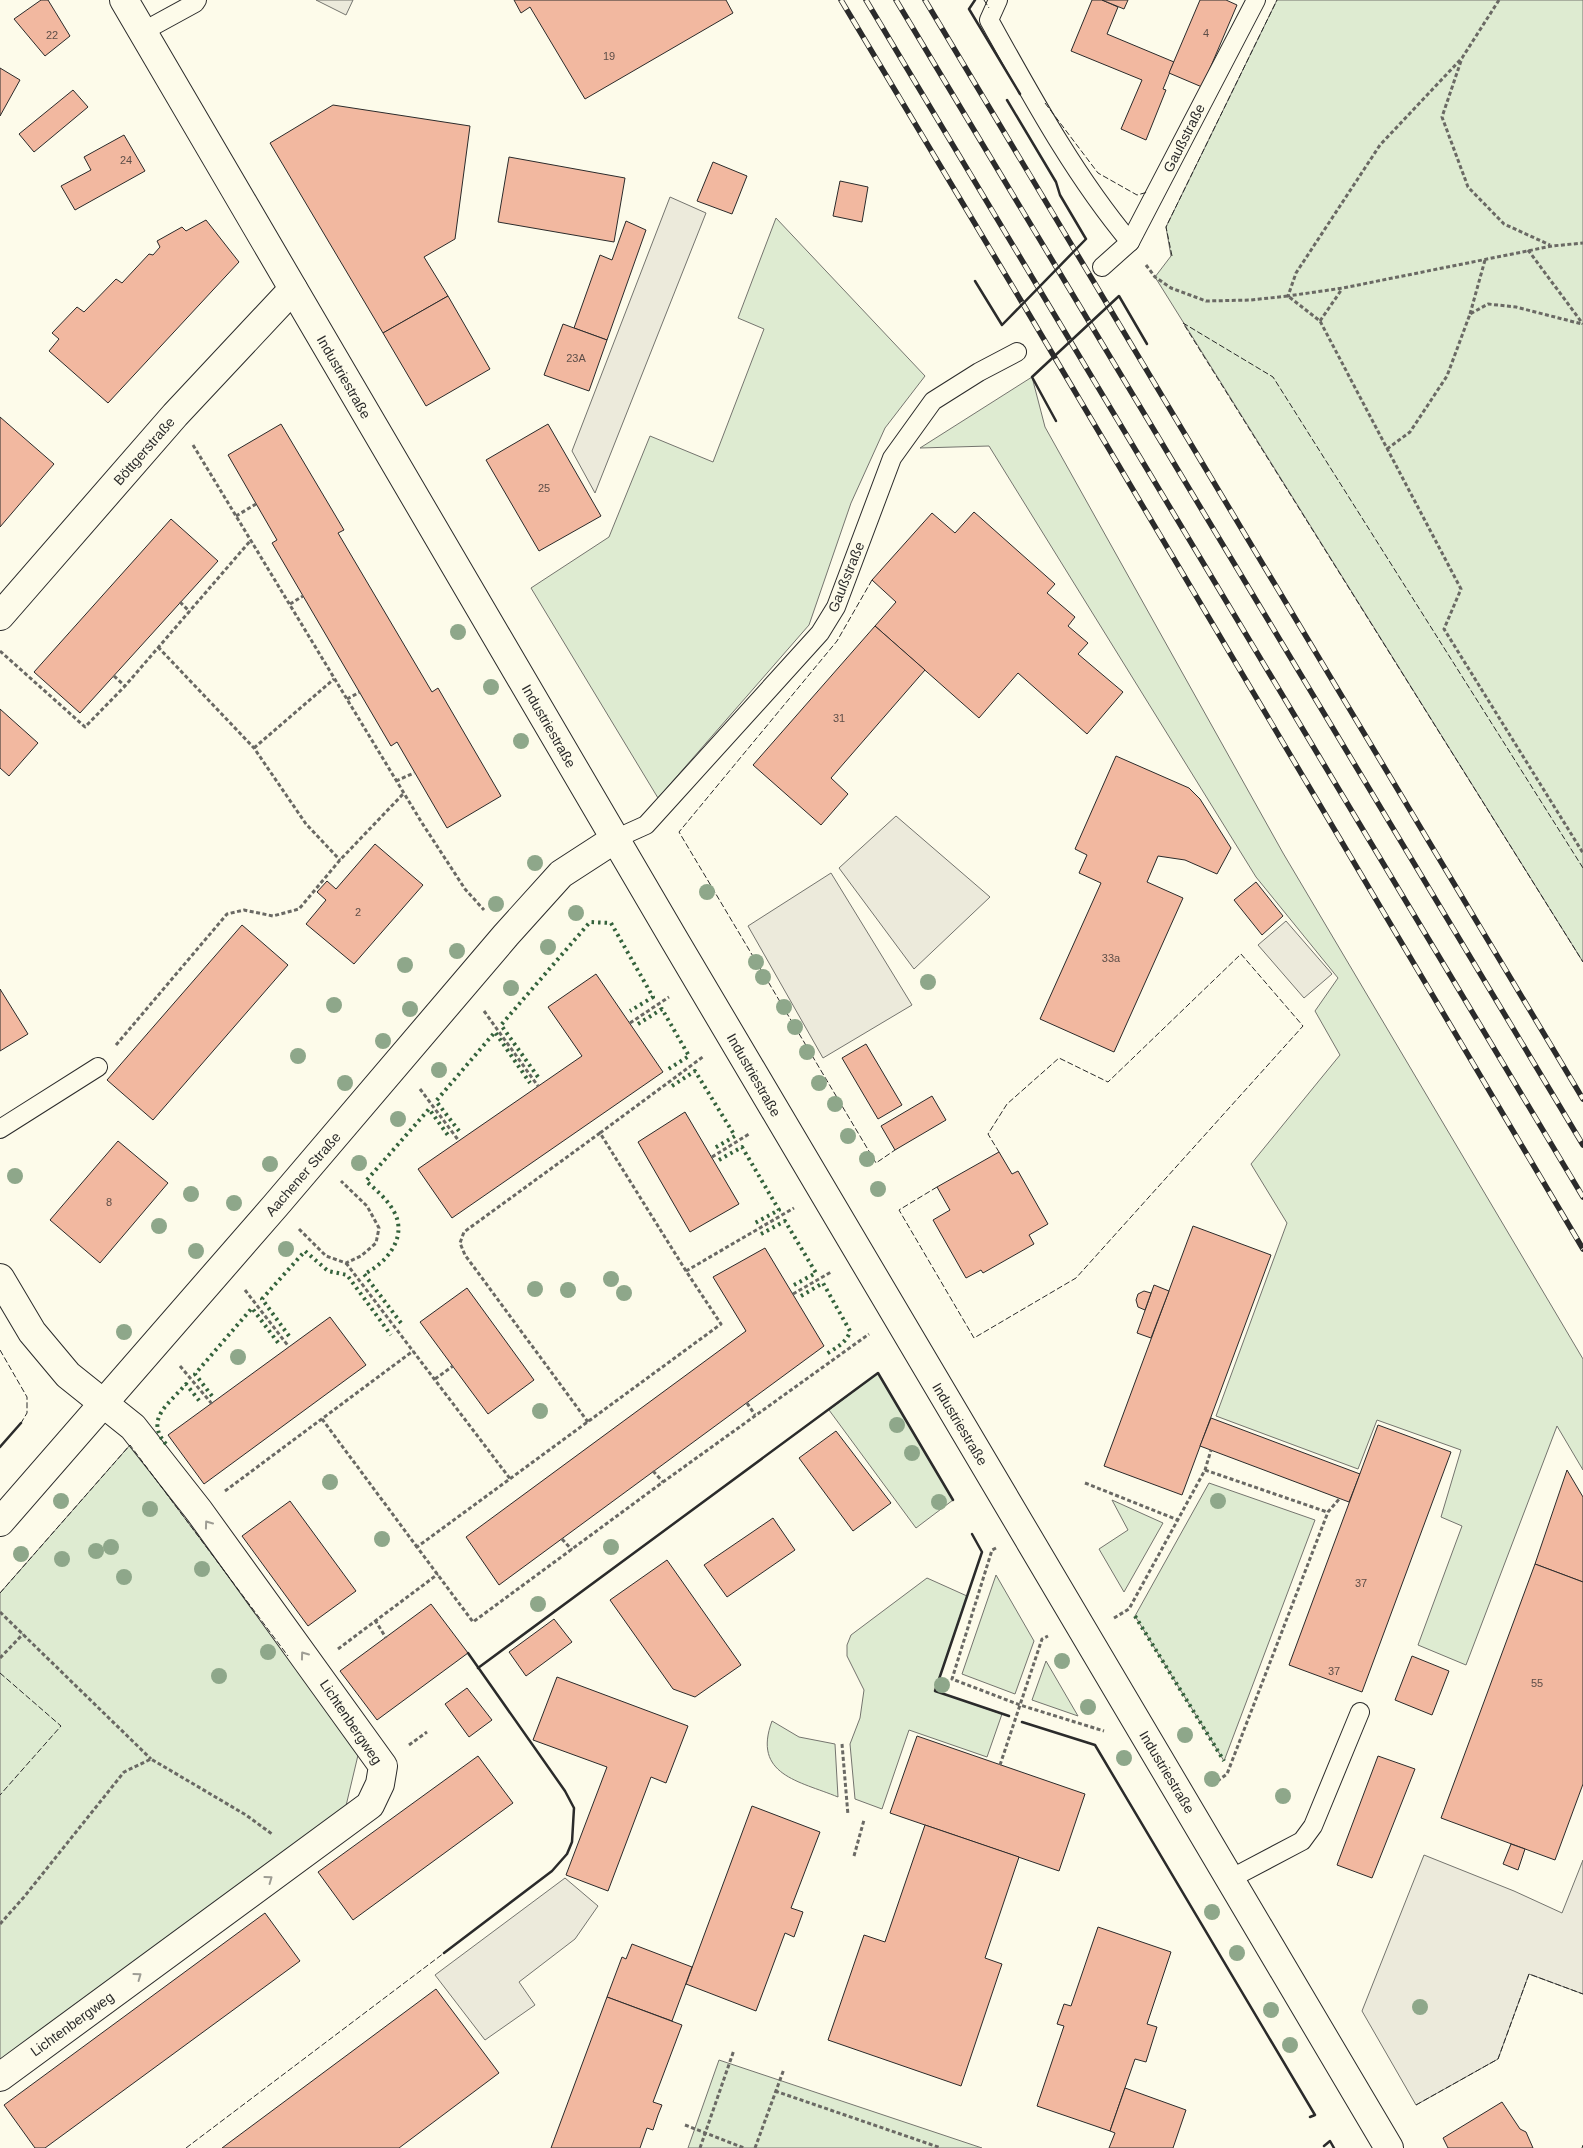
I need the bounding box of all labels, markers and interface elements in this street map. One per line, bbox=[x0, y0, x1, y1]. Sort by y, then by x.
house number: 4 bbox=[1203, 27, 1209, 39]
house number: 22 bbox=[46, 29, 58, 41]
house number: 19 bbox=[603, 50, 615, 62]
street label: Gaußstraße bbox=[1160, 101, 1208, 175]
house number: 24 bbox=[120, 154, 132, 166]
street label: Industriestraße bbox=[314, 333, 374, 422]
house number: 23A bbox=[566, 352, 586, 364]
street label: Böttgerstraße bbox=[110, 414, 178, 488]
house number: 25 bbox=[538, 482, 550, 494]
street label: Gaußstraße bbox=[825, 539, 867, 615]
street label: Industriestraße bbox=[519, 682, 579, 771]
house number: 31 bbox=[833, 712, 845, 724]
house number: 2 bbox=[355, 906, 361, 918]
house number: 33a bbox=[1102, 952, 1121, 964]
street label: Industriestraße bbox=[724, 1031, 784, 1120]
street label: Aachener Straße bbox=[262, 1129, 344, 1219]
house number: 8 bbox=[106, 1196, 112, 1208]
street label: Industriestraße bbox=[929, 1380, 991, 1468]
one-way arrow bbox=[206, 1521, 214, 1530]
house number: 37 bbox=[1355, 1577, 1367, 1589]
one-way arrow bbox=[301, 1651, 310, 1661]
house number: 37 bbox=[1328, 1665, 1340, 1677]
street label: Lichtenbergweg bbox=[317, 1677, 385, 1767]
house number: 55 bbox=[1531, 1677, 1543, 1689]
street label: Industriestraße bbox=[1136, 1728, 1198, 1816]
one-way arrow bbox=[263, 1876, 273, 1885]
one-way arrow bbox=[132, 1973, 141, 1981]
street label: Lichtenbergweg bbox=[27, 1988, 117, 2060]

